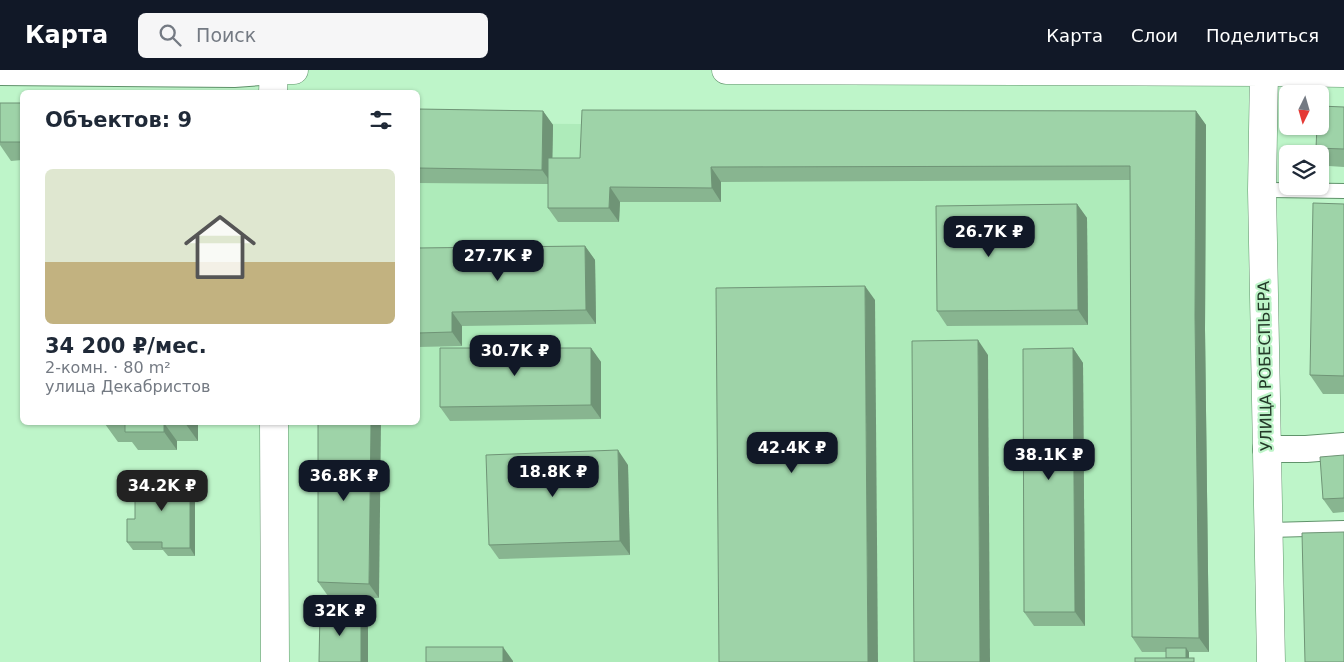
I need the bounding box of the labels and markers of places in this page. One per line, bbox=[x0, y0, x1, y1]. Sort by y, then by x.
pin: 26.7K ₽ bbox=[943, 216, 1035, 258]
pin: 27.7K ₽ bbox=[452, 240, 544, 282]
pin: 30.7K ₽ bbox=[469, 334, 561, 377]
pin: 42.4K ₽ bbox=[746, 432, 838, 474]
pin: 38.1K ₽ bbox=[1003, 438, 1095, 481]
pin: 18.8K ₽ bbox=[507, 456, 599, 498]
pin: 36.8K ₽ bbox=[298, 460, 390, 502]
pin: 34.2K ₽ bbox=[116, 470, 208, 512]
pin: 32K ₽ bbox=[305, 594, 375, 637]

